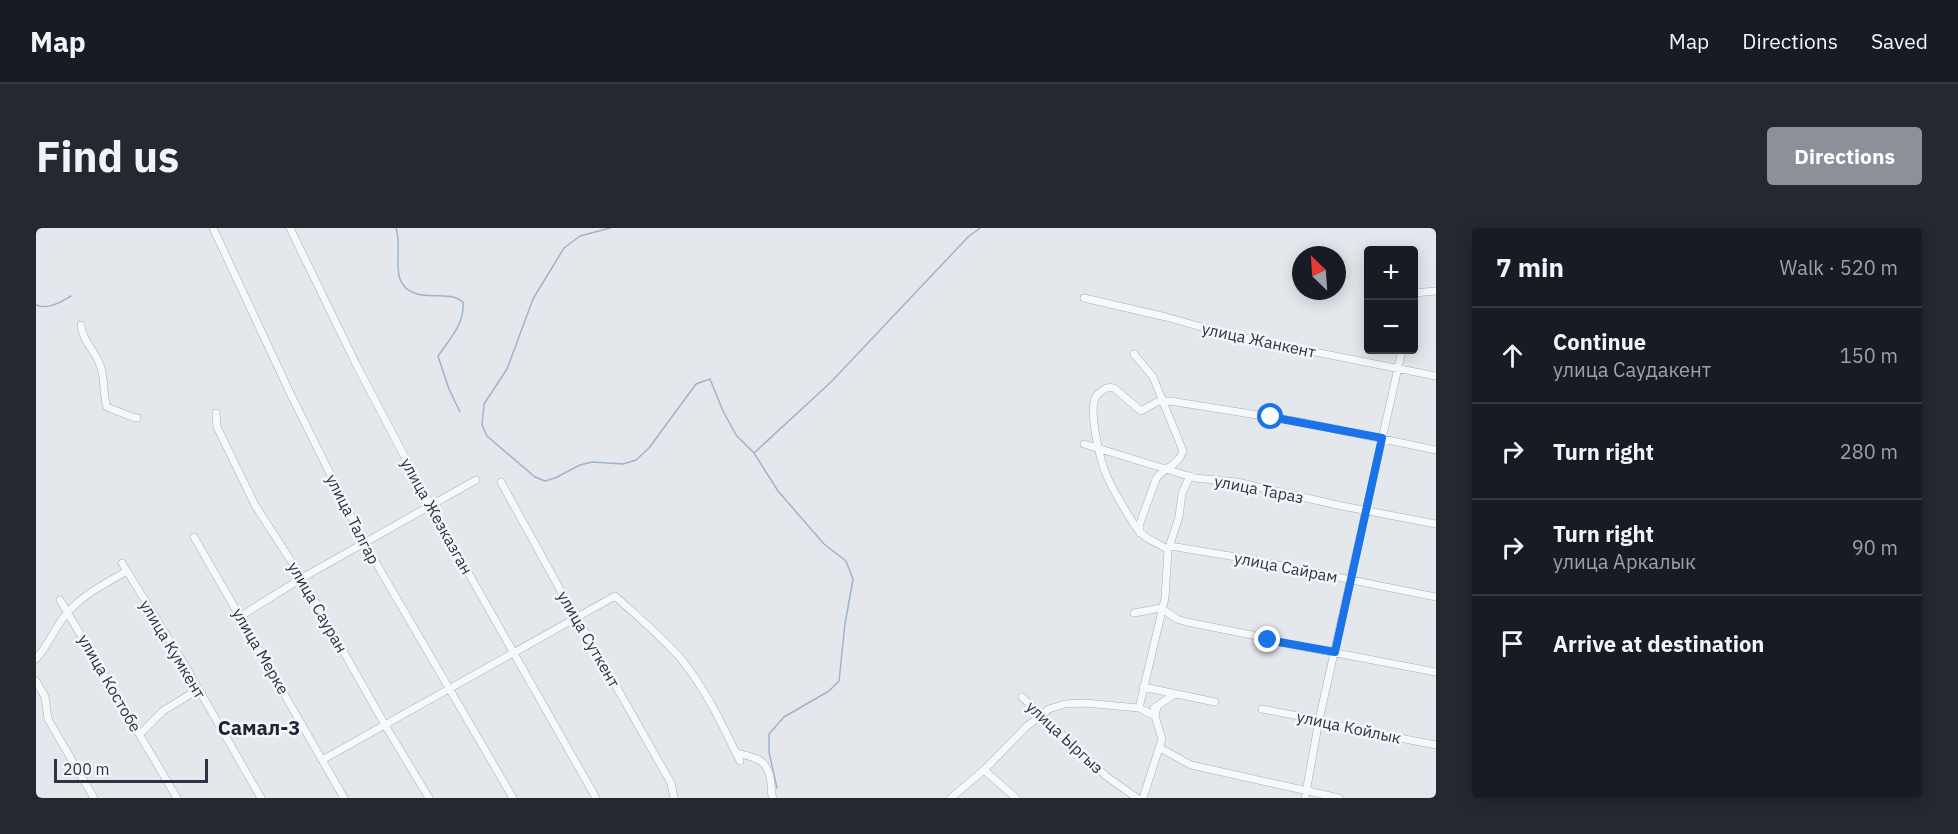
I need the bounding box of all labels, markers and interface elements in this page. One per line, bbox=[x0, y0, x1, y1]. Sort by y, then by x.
text: Map bbox=[30, 23, 86, 60]
text: Map bbox=[1669, 27, 1709, 55]
text: Directions bbox=[1742, 27, 1838, 55]
text: Saved bbox=[1871, 27, 1928, 55]
button: Directions bbox=[1767, 127, 1922, 185]
text: Find us bbox=[36, 129, 179, 184]
north arrow bbox=[1292, 246, 1346, 300]
map controls bbox=[1364, 246, 1418, 354]
button: + bbox=[1364, 246, 1418, 300]
text: 7 min bbox=[1496, 250, 1564, 284]
text: Walk · 520 m bbox=[1780, 254, 1898, 281]
button: − bbox=[1364, 300, 1418, 354]
street label: улица Жанкент bbox=[1200, 318, 1318, 362]
text: Continue bbox=[1553, 327, 1646, 356]
icon: ahead bbox=[1496, 339, 1529, 372]
text: 150 m bbox=[1840, 342, 1898, 369]
text: улица Саудакент bbox=[1553, 356, 1711, 383]
route start bbox=[1257, 403, 1283, 429]
icon: right bbox=[1496, 435, 1529, 468]
text: Turn right bbox=[1553, 437, 1654, 466]
text: 280 m bbox=[1840, 438, 1898, 465]
street label: улица Жезказган bbox=[397, 454, 477, 578]
street label: улица Талгар bbox=[322, 471, 384, 567]
street label: улица Тараз bbox=[1213, 471, 1305, 507]
text: Turn right bbox=[1553, 519, 1654, 548]
icon: right bbox=[1496, 531, 1529, 564]
text: 90 m bbox=[1852, 534, 1898, 561]
street label: улица Сайрам bbox=[1233, 547, 1339, 587]
text: улица Аркалык bbox=[1553, 548, 1696, 575]
street label: улица Сауран bbox=[284, 558, 352, 656]
street label: улица Суткент bbox=[553, 587, 625, 691]
street label: улица Кумкент bbox=[136, 596, 211, 702]
street label: улица Мерке bbox=[228, 604, 294, 698]
route end bbox=[1254, 626, 1280, 652]
icon: arrive bbox=[1496, 627, 1529, 660]
text: Arrive at destination bbox=[1553, 629, 1764, 658]
street label: улица Костобе bbox=[74, 631, 146, 736]
street label: улица Ыргыз bbox=[1022, 696, 1108, 778]
street label: улица Койлык bbox=[1295, 706, 1403, 748]
district label: Самал-3 bbox=[218, 714, 300, 741]
scale bar bbox=[54, 756, 208, 784]
text: 200 m bbox=[63, 759, 110, 779]

